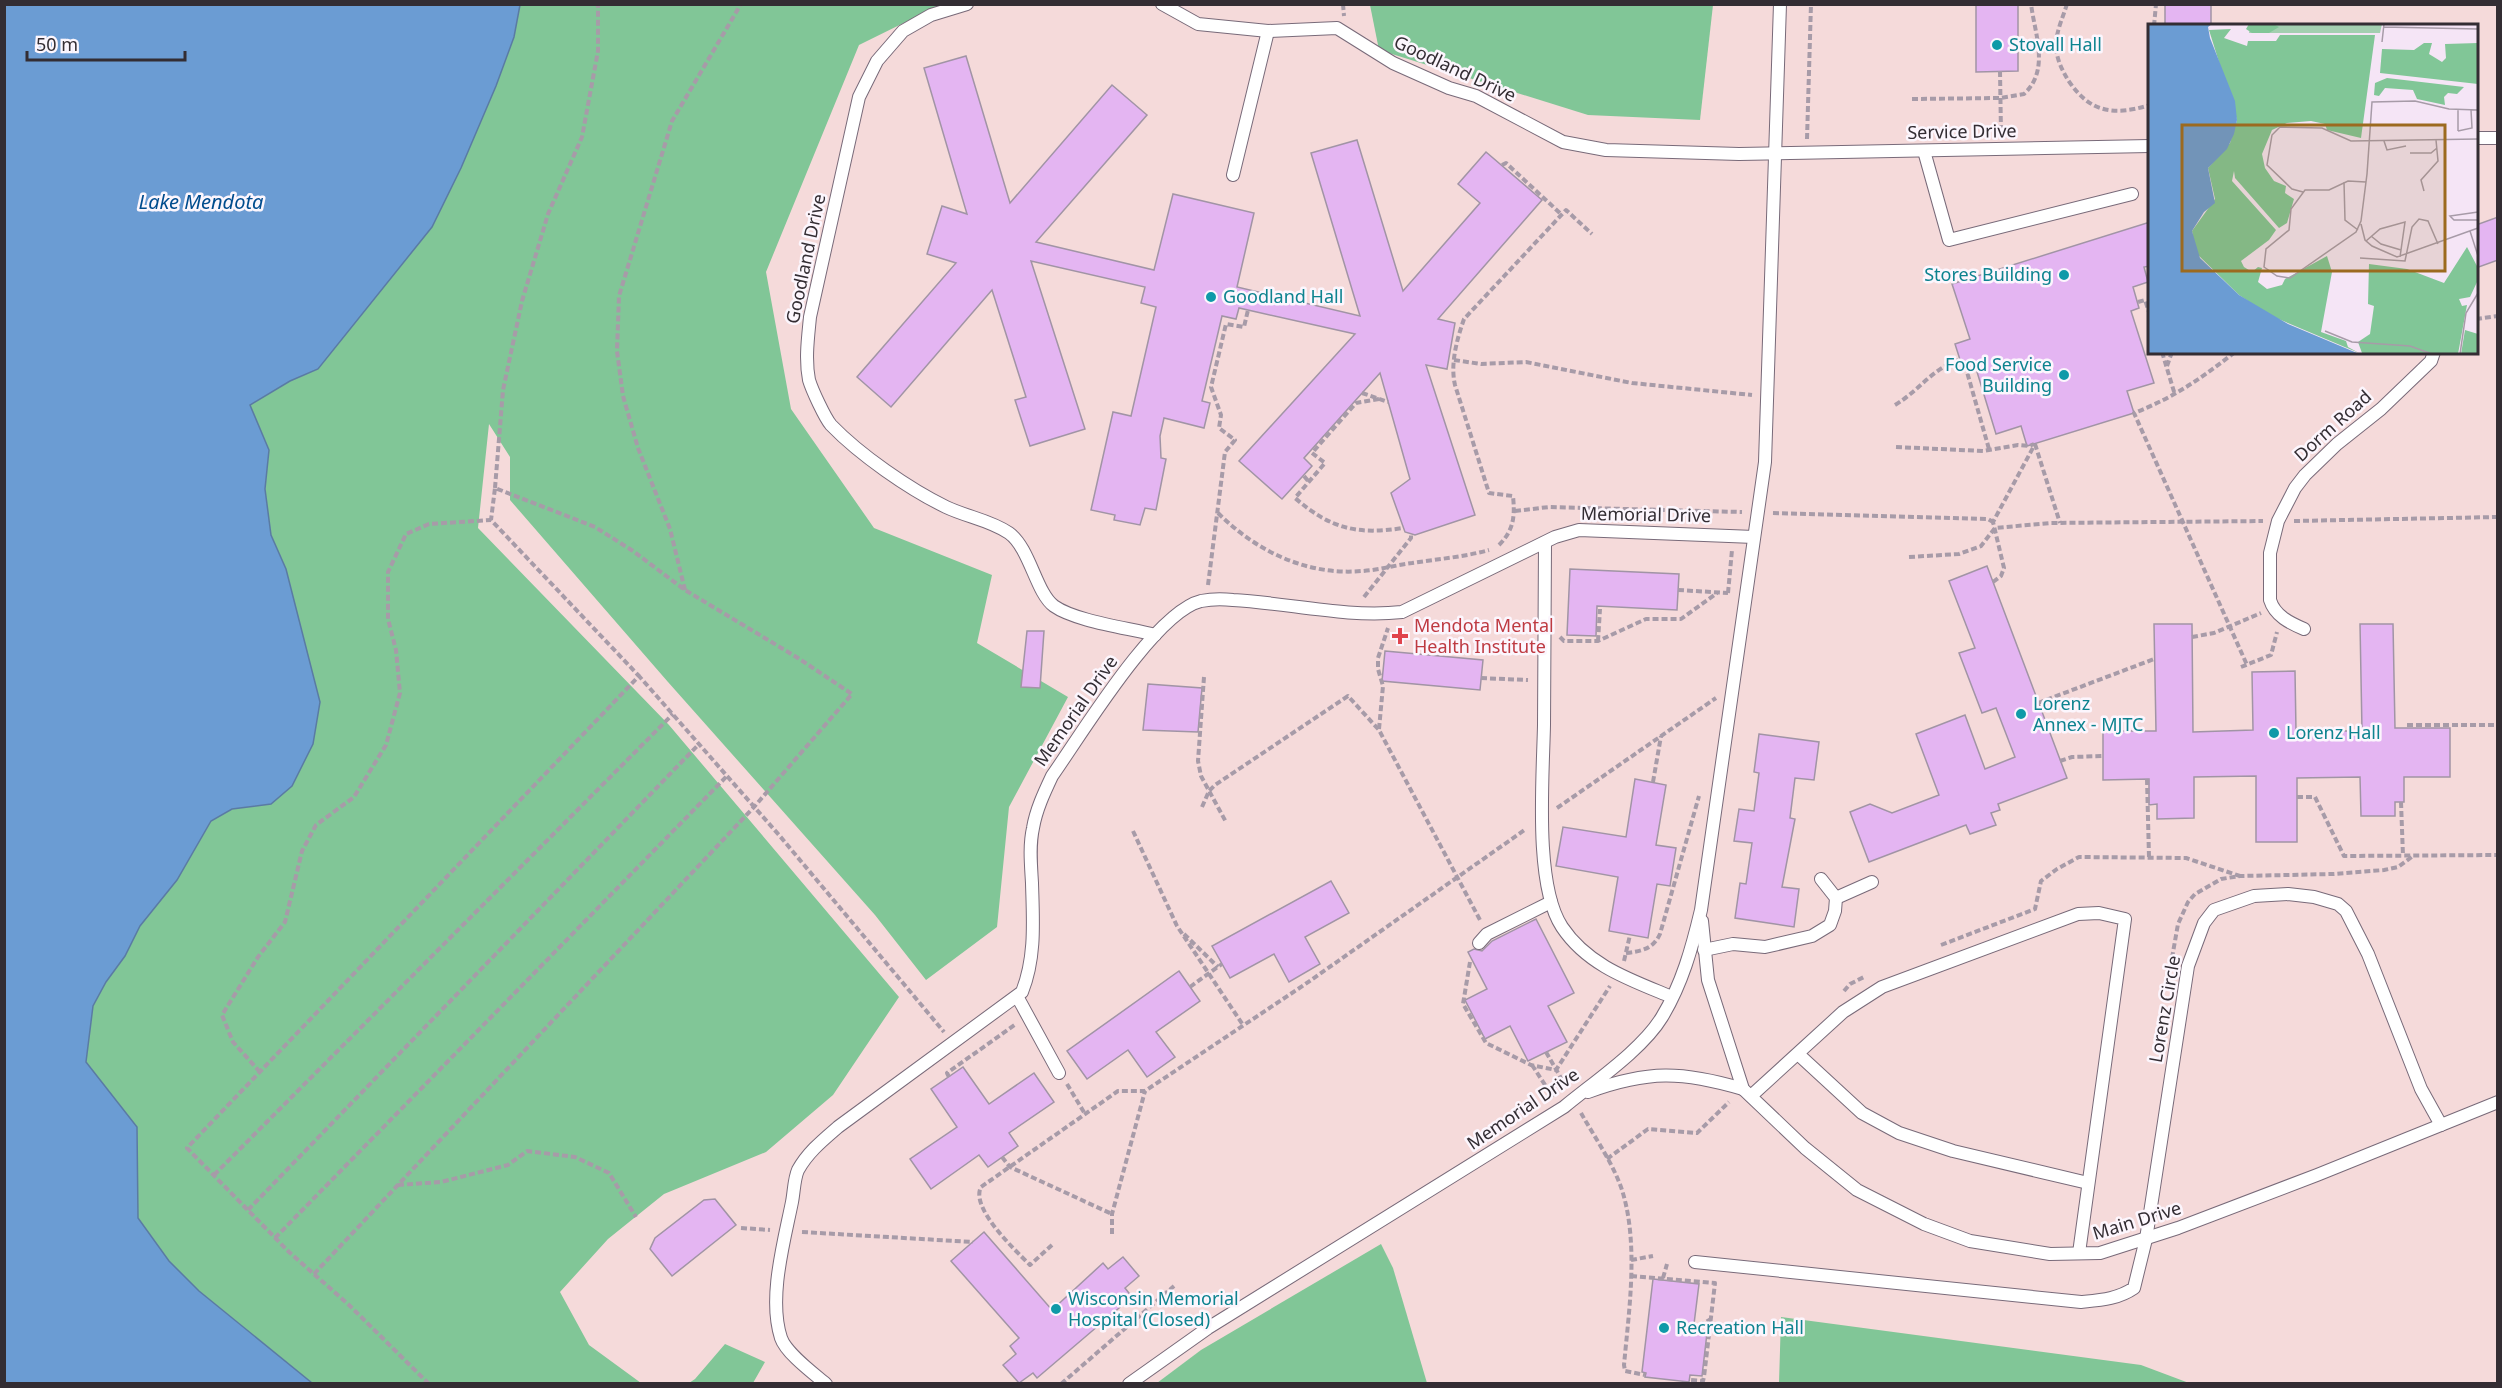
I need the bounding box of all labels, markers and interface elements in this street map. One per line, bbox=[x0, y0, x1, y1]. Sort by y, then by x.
scale bar bbox=[27, 24, 184, 62]
inset map bbox=[2148, 24, 2478, 354]
street label: Goodland Drive bbox=[1390, 29, 1520, 107]
text: 50 m bbox=[36, 32, 78, 56]
place label: Stovall Hall bbox=[2009, 32, 2102, 56]
marker: Stovall Hall bbox=[1990, 38, 2004, 52]
street label: Service Drive bbox=[1907, 118, 2017, 144]
water label: Lake Mendota bbox=[139, 188, 263, 215]
street label: Goodland Drive bbox=[780, 192, 830, 326]
place label: Stores Building bbox=[1924, 262, 2052, 286]
marker: Stores Building bbox=[2057, 268, 2071, 282]
place label: Goodland Hall bbox=[1223, 284, 1343, 308]
marker: Goodland Hall bbox=[1204, 290, 1218, 304]
place label: Food Service Building bbox=[1945, 352, 2052, 397]
marker: Food Service Building bbox=[2057, 368, 2071, 382]
street label: Dorm Road bbox=[2289, 384, 2376, 466]
street label: Memorial Drive bbox=[1581, 501, 1711, 527]
place label: Mendota Mental Health Institute bbox=[1414, 613, 1554, 658]
marker: Mendota Mental Health Institute bbox=[1391, 627, 1409, 645]
street label: Memorial Drive bbox=[1028, 650, 1122, 771]
place label: Lorenz Annex - MJTC bbox=[2033, 691, 2143, 736]
marker: Lorenz Annex - MJTC bbox=[2014, 707, 2028, 721]
place label: Lorenz Hall bbox=[2286, 720, 2381, 744]
marker: Lorenz Hall bbox=[2267, 726, 2281, 740]
street label: Lorenz Circle bbox=[2143, 953, 2185, 1064]
street label: Memorial Drive bbox=[1462, 1062, 1583, 1155]
street label: Main Drive bbox=[2090, 1195, 2184, 1245]
place label: Wisconsin Memorial Hospital (Closed) bbox=[1068, 1286, 1239, 1331]
marker: Wisconsin Memorial Hospital (Closed) bbox=[1049, 1302, 1063, 1316]
place label: Recreation Hall bbox=[1676, 1315, 1804, 1339]
marker: Recreation Hall bbox=[1657, 1321, 1671, 1335]

